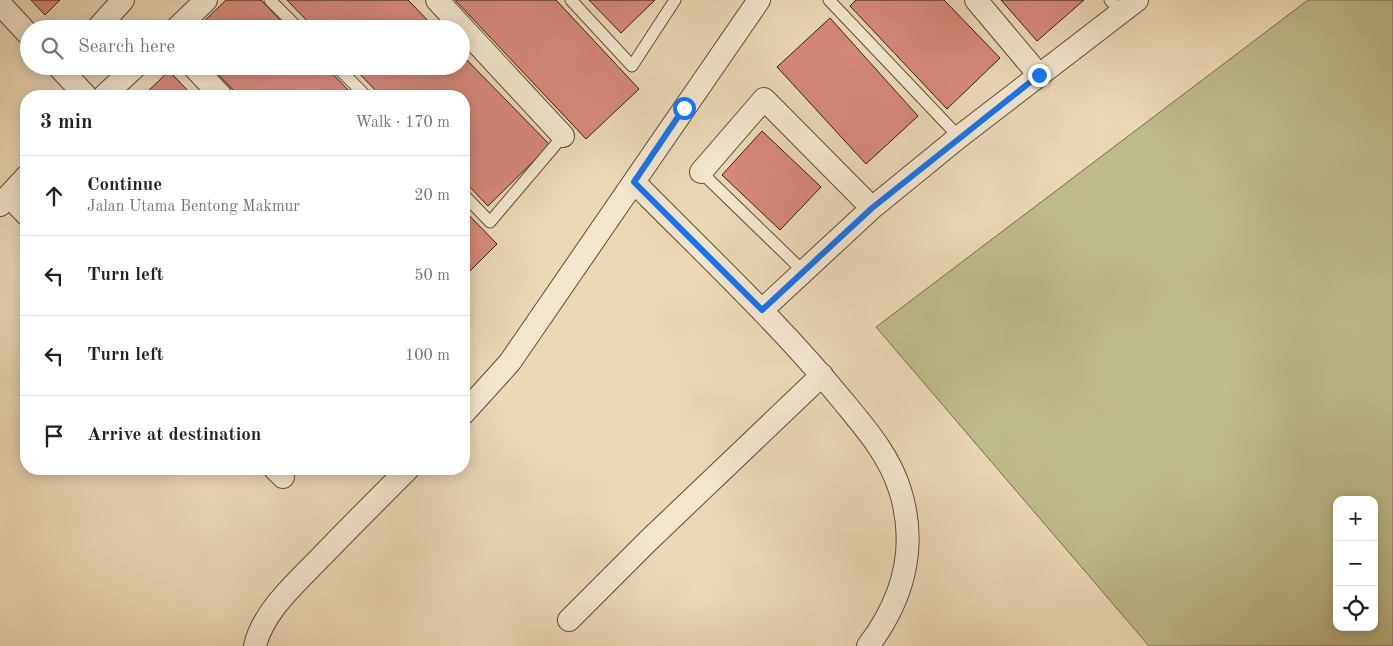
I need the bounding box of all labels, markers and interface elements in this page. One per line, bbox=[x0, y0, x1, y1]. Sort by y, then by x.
search box bbox=[20, 20, 470, 75]
icon: search bbox=[38, 34, 66, 62]
text: Search here bbox=[78, 38, 175, 57]
route end bbox=[1028, 64, 1051, 87]
route start bbox=[673, 97, 696, 120]
text: 3 min bbox=[40, 112, 93, 133]
text: Walk · 170 m bbox=[355, 115, 450, 131]
text: Continue bbox=[87, 176, 162, 195]
icon: ahead bbox=[40, 182, 68, 210]
text: 20 m bbox=[414, 188, 450, 204]
text: Jalan Utama Bentong Makmur bbox=[87, 199, 300, 215]
icon: left bbox=[40, 262, 68, 290]
text: Turn left bbox=[87, 266, 164, 285]
text: 50 m bbox=[414, 268, 450, 284]
icon: left bbox=[40, 342, 68, 370]
text: Turn left bbox=[87, 346, 164, 365]
text: 100 m bbox=[405, 348, 450, 364]
icon: arrive bbox=[40, 422, 68, 450]
text: Arrive at destination bbox=[87, 426, 261, 445]
map controls bbox=[1333, 496, 1378, 631]
button: + bbox=[1333, 496, 1378, 541]
button: − bbox=[1333, 541, 1378, 586]
button: locate bbox=[1333, 586, 1378, 631]

